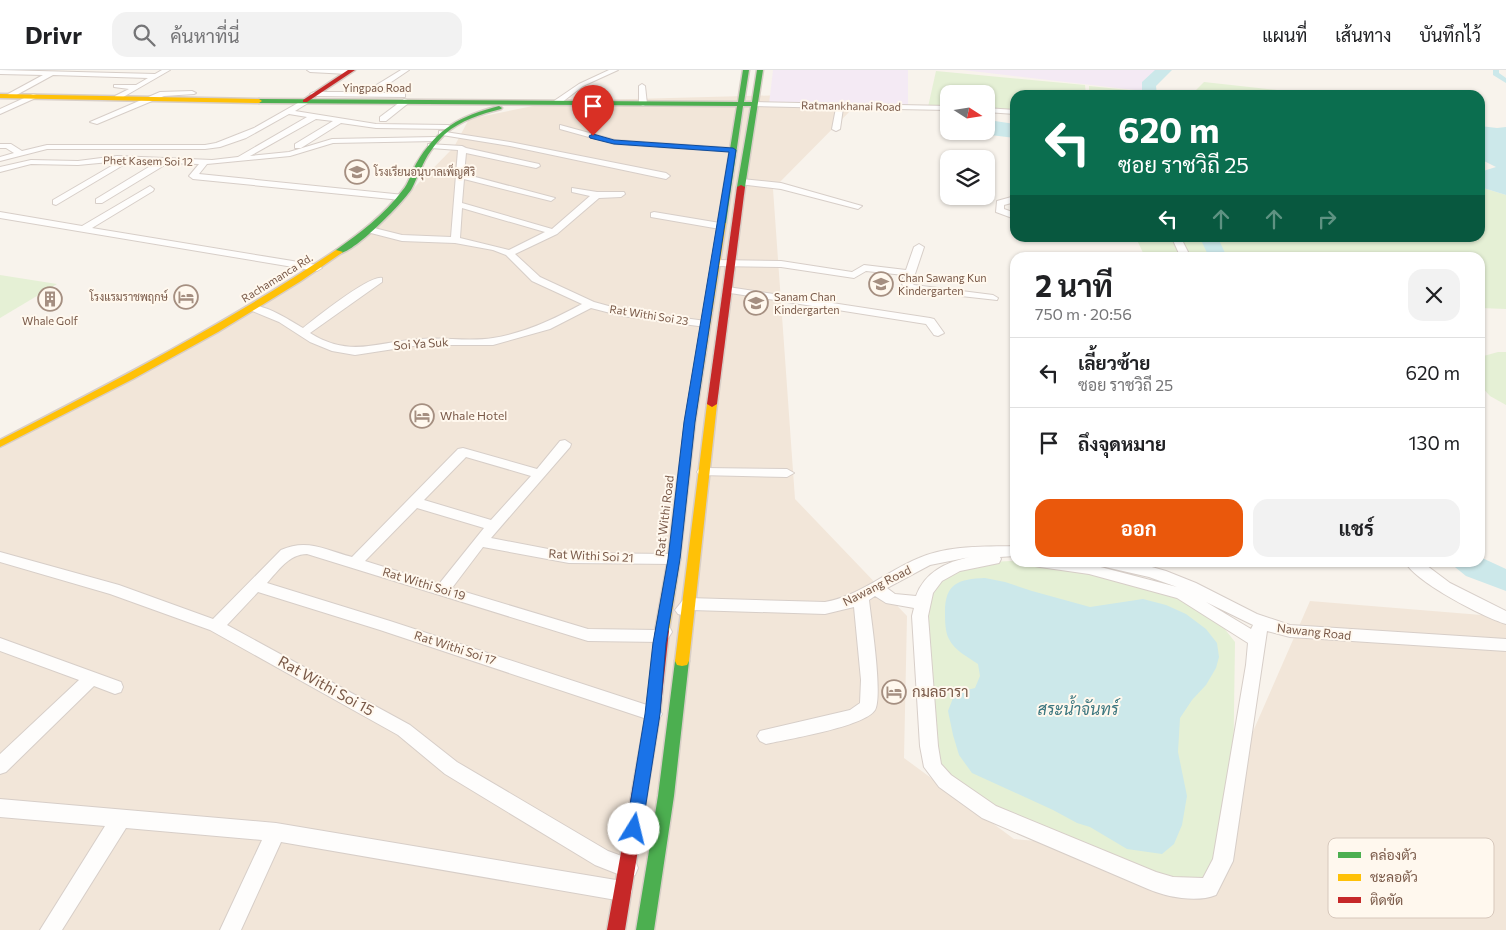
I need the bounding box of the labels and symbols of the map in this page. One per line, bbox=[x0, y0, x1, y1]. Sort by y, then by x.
street label: Yingpao Road bbox=[343, 81, 411, 94]
pin bbox=[572, 85, 614, 136]
north arrow bbox=[940, 85, 995, 140]
street label: Ratmankhanai Road bbox=[801, 98, 901, 113]
street label: Phet Kasem Soi 12 bbox=[103, 153, 193, 168]
school or university icon: โรงเรียนอนุบาลเพ็ญศิริ bbox=[344, 159, 370, 185]
place label: โรงเรียนอนุบาลเพ็ญศิริ bbox=[373, 163, 475, 181]
street label: Rachamanca Rd. bbox=[239, 250, 315, 305]
school or university icon: Chan Sawang Kun Kindergarten bbox=[868, 271, 894, 297]
place label: Chan Sawang Kun Kindergarten bbox=[898, 271, 987, 297]
hotel icon: โรงแรมราชพฤกษ์ bbox=[173, 284, 199, 310]
building icon: Whale Golf bbox=[37, 286, 63, 312]
place label: โรงแรมราชพฤกษ์ bbox=[89, 289, 169, 304]
school or university icon: Sanam Chan Kindergarten bbox=[743, 290, 769, 316]
place label: Sanam Chan Kindergarten bbox=[774, 290, 840, 316]
street label: Rat Withi Soi 23 bbox=[609, 302, 690, 327]
place label: Whale Golf bbox=[22, 314, 79, 327]
street label: Soi Ya Suk bbox=[393, 334, 449, 352]
hotel icon: Whale Hotel bbox=[409, 403, 435, 429]
place label: Whale Hotel bbox=[440, 408, 507, 422]
street label: Rat Withi Road bbox=[652, 474, 676, 557]
street label: Rat Withi Soi 21 bbox=[548, 546, 634, 564]
street label: Nawang Road bbox=[840, 562, 913, 608]
street label: Rat Withi Soi 19 bbox=[381, 564, 467, 602]
street label: Nawang Road bbox=[1276, 620, 1352, 642]
street label: Rat Withi Soi 17 bbox=[413, 627, 498, 667]
street label: Rat Withi Soi 15 bbox=[275, 651, 378, 719]
hotel icon: กมลธารา bbox=[881, 679, 907, 705]
place label: กมลธารา bbox=[912, 682, 969, 700]
water label: สระน้ำจันทร์ bbox=[1038, 695, 1120, 718]
position arrow bbox=[607, 802, 659, 854]
legend bbox=[1328, 838, 1494, 918]
text: คล่องตัว bbox=[1370, 846, 1417, 863]
text: ชะลอตัว bbox=[1370, 868, 1418, 885]
text: ติดขัด bbox=[1370, 891, 1403, 908]

